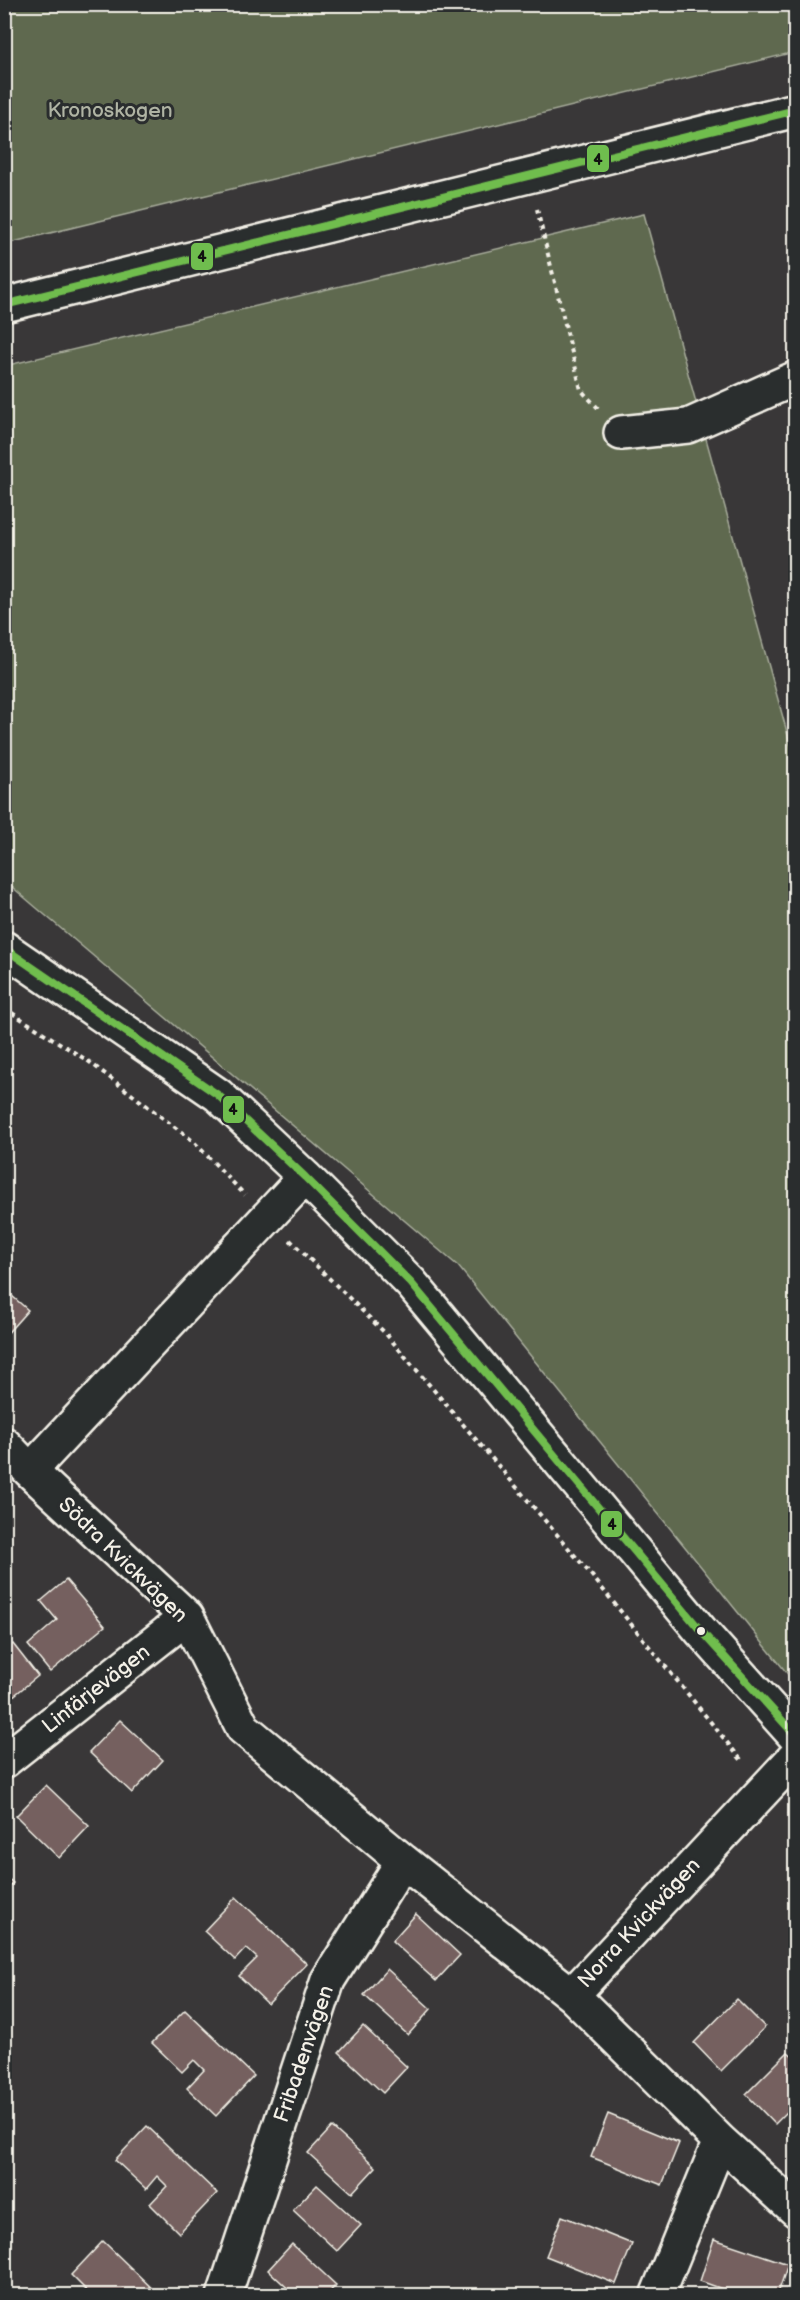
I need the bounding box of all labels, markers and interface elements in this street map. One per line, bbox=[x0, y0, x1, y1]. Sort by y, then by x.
park label: Kronoskogen bbox=[47, 98, 173, 123]
line badge: 4 bbox=[586, 144, 610, 173]
text: 4 bbox=[593, 151, 603, 170]
line badge: 4 bbox=[190, 242, 214, 271]
text: 4 bbox=[197, 248, 207, 267]
line badge: 4 bbox=[222, 1095, 245, 1124]
text: 4 bbox=[228, 1101, 238, 1120]
street label: Södra Kvickvägen bbox=[53, 1492, 193, 1628]
line badge: 4 bbox=[600, 1510, 623, 1538]
text: 4 bbox=[607, 1516, 617, 1535]
unlabelled marker bbox=[695, 1625, 707, 1637]
street label: Linfärjevägen bbox=[37, 1639, 155, 1739]
street label: Norra Kvickvägen bbox=[572, 1853, 706, 1993]
street label: Fribadenvägen bbox=[269, 1982, 339, 2126]

